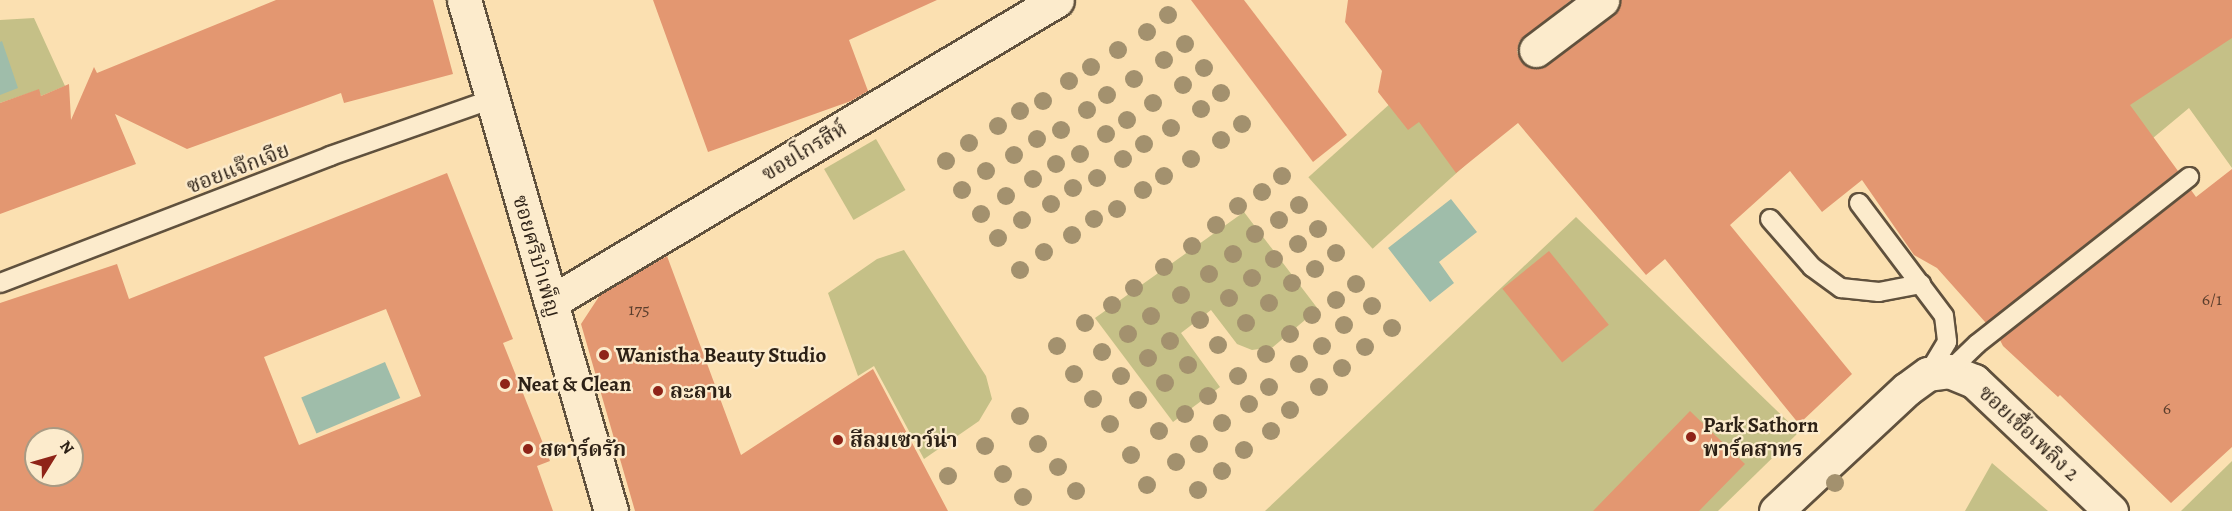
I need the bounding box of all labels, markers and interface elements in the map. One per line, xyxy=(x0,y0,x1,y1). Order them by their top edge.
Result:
street label: ฃอยโกรสีห์ xyxy=(757,116,851,186)
street label: ซอยแจ๊กเจีย xyxy=(183,137,293,199)
street label: ซอยศรีบำเพ็ญ xyxy=(508,192,566,320)
house number: 6/1 xyxy=(2202,288,2222,310)
house number: 175 xyxy=(628,298,650,320)
place label: Wanistha Beauty Studio xyxy=(616,342,826,368)
marker: Wanistha Beauty Studio xyxy=(597,348,611,362)
place label: Neat & Clean xyxy=(517,371,631,397)
marker: Neat & Clean xyxy=(498,377,512,391)
place label: ละลาน xyxy=(670,378,732,404)
street label: ซอยเชื้อเพลิง 2 xyxy=(1973,380,2085,486)
marker: ละลาน xyxy=(651,384,665,398)
house number: 6 xyxy=(2163,397,2171,419)
place label: Park Sathorn พาร์คสาทร xyxy=(1703,412,1819,462)
north arrow xyxy=(24,427,84,487)
place label: สีลมเซาว์น่า xyxy=(850,427,958,453)
marker: Park Sathorn พาร์คสาทร xyxy=(1684,430,1698,444)
marker: สีลมเซาว์น่า xyxy=(831,433,845,447)
text: N xyxy=(54,436,79,459)
place label: สตาร์ดรัก xyxy=(540,436,626,462)
marker: สตาร์ดรัก xyxy=(521,442,535,456)

